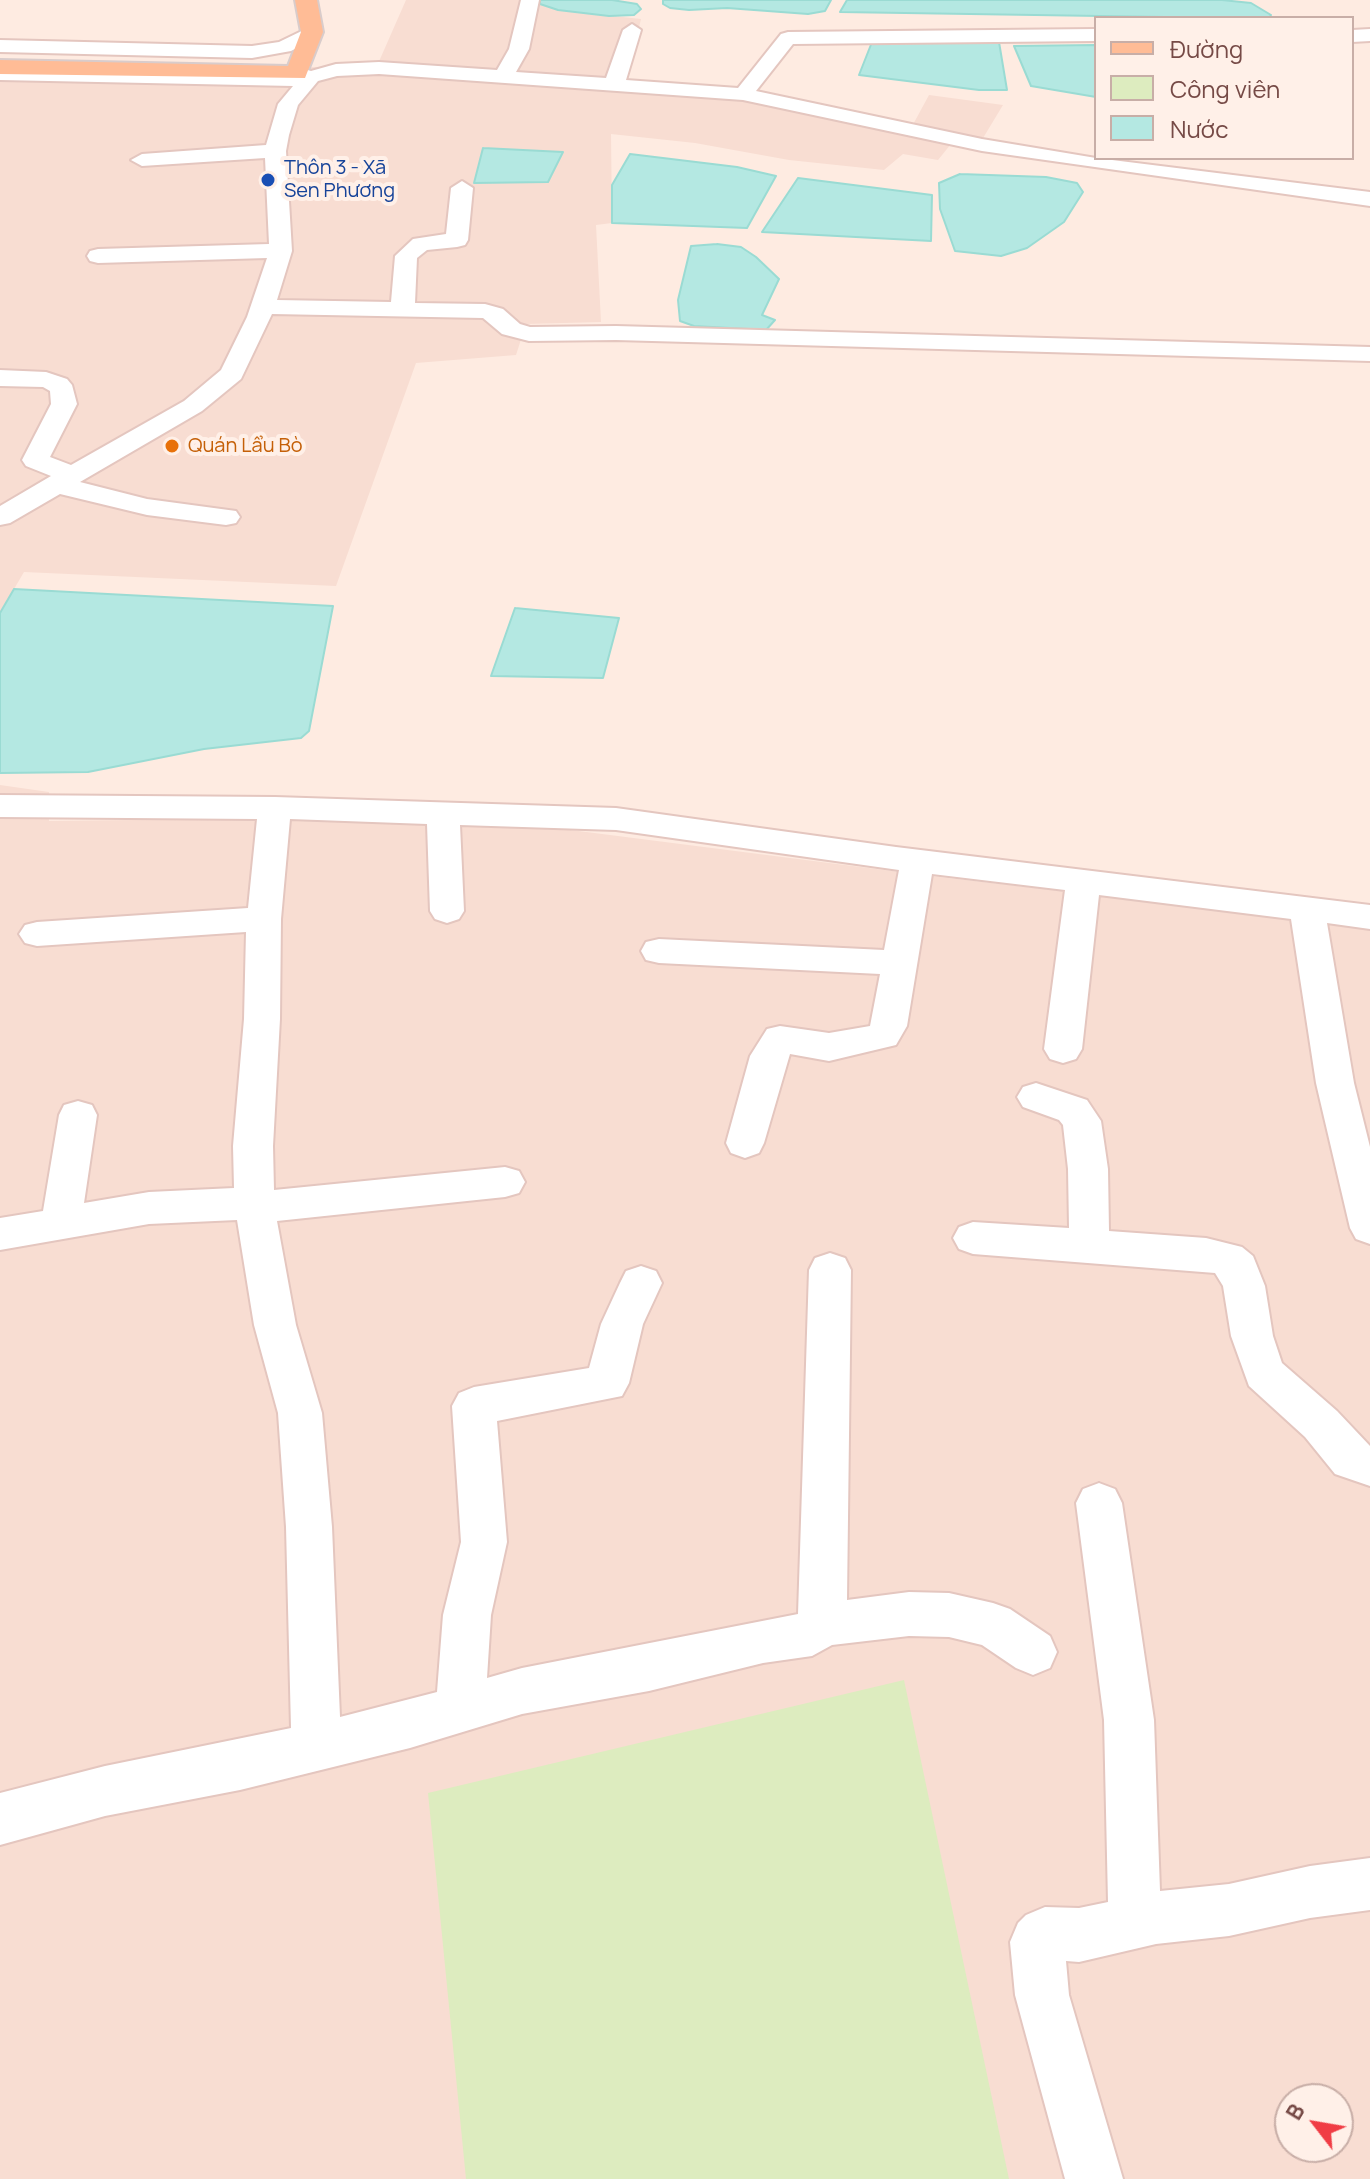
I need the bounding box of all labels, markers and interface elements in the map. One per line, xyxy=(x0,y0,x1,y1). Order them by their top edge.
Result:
legend xyxy=(1094,16,1354,160)
text: Đường xyxy=(1170,32,1243,65)
text: Công viên xyxy=(1170,72,1280,105)
text: Nước xyxy=(1170,112,1229,145)
place label: Thôn 3 - Xã Sen Phương xyxy=(284,156,395,203)
marker: Thôn 3 - Xã Sen Phương xyxy=(259,171,277,189)
place label: Quán Lẩu Bò xyxy=(188,434,303,458)
marker: Quán Lẩu Bò xyxy=(163,437,181,455)
north arrow xyxy=(1274,2083,1354,2163)
text: B xyxy=(1279,2098,1312,2125)

